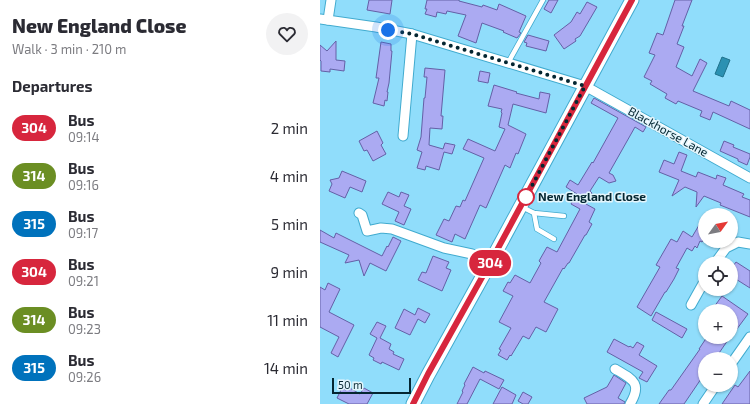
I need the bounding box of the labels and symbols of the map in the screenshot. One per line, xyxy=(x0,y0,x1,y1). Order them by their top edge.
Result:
your location xyxy=(378,20,398,40)
street label: Blackhorse Lane xyxy=(626,103,711,159)
marker: New England Close xyxy=(517,188,535,206)
place label: New England Close xyxy=(538,189,646,203)
north arrow xyxy=(698,208,738,248)
line badge: 304 xyxy=(467,250,513,276)
scale bar xyxy=(332,376,411,395)

